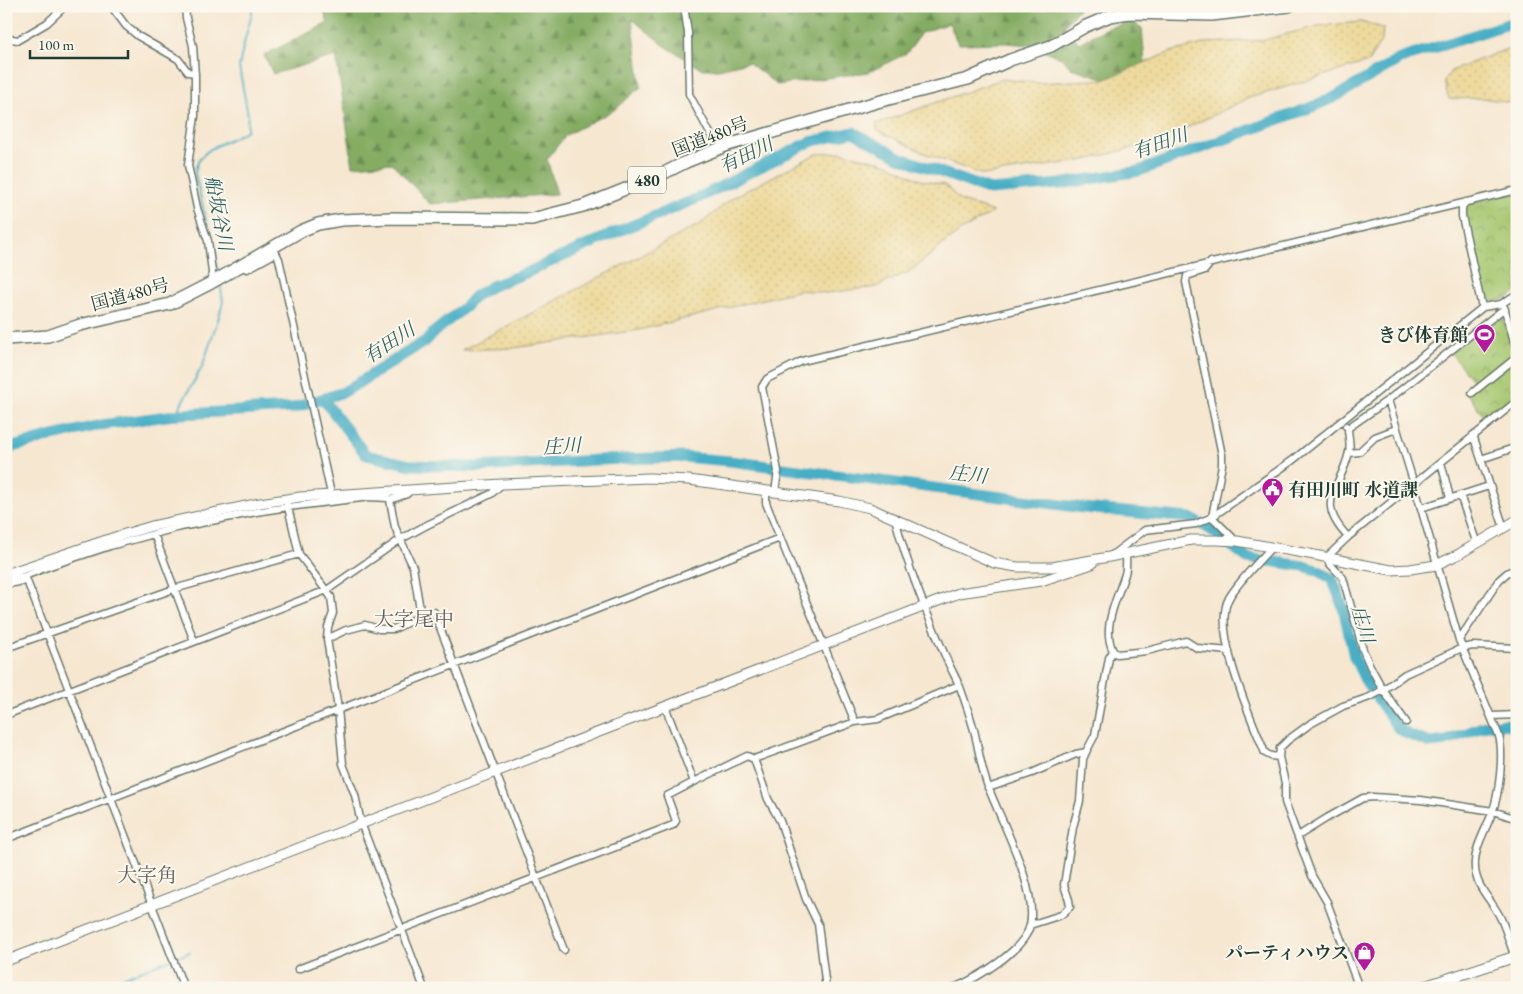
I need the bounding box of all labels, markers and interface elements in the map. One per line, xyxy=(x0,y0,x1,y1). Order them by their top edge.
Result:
scale bar xyxy=(30,28,128,60)
text: 100 m xyxy=(38,35,75,54)
street label: 国道480号 xyxy=(669,111,751,161)
water label: 有田川 xyxy=(1129,121,1193,164)
water label: 有田川 xyxy=(715,130,779,179)
road number: 480 xyxy=(628,166,666,194)
water label: 船坂谷川 xyxy=(199,173,239,255)
street label: 国道480号 xyxy=(88,273,172,315)
water label: 有田川 xyxy=(358,316,421,369)
sports icon: きび体育館 xyxy=(1472,322,1496,353)
place label: きび体育館 xyxy=(1378,323,1468,346)
water label: 庄川 xyxy=(542,432,584,459)
water label: 庄川 xyxy=(948,459,990,489)
public building icon: 有田川町 水道課 xyxy=(1260,477,1284,508)
place label: 有田川町 水道課 xyxy=(1288,478,1418,501)
water label: 庄川 xyxy=(1346,602,1381,648)
district label: 大字尾中 xyxy=(374,606,454,632)
district label: 大字角 xyxy=(117,862,177,888)
shop icon: パーティハウス xyxy=(1353,940,1377,971)
place label: パーティハウス xyxy=(1225,941,1349,964)

